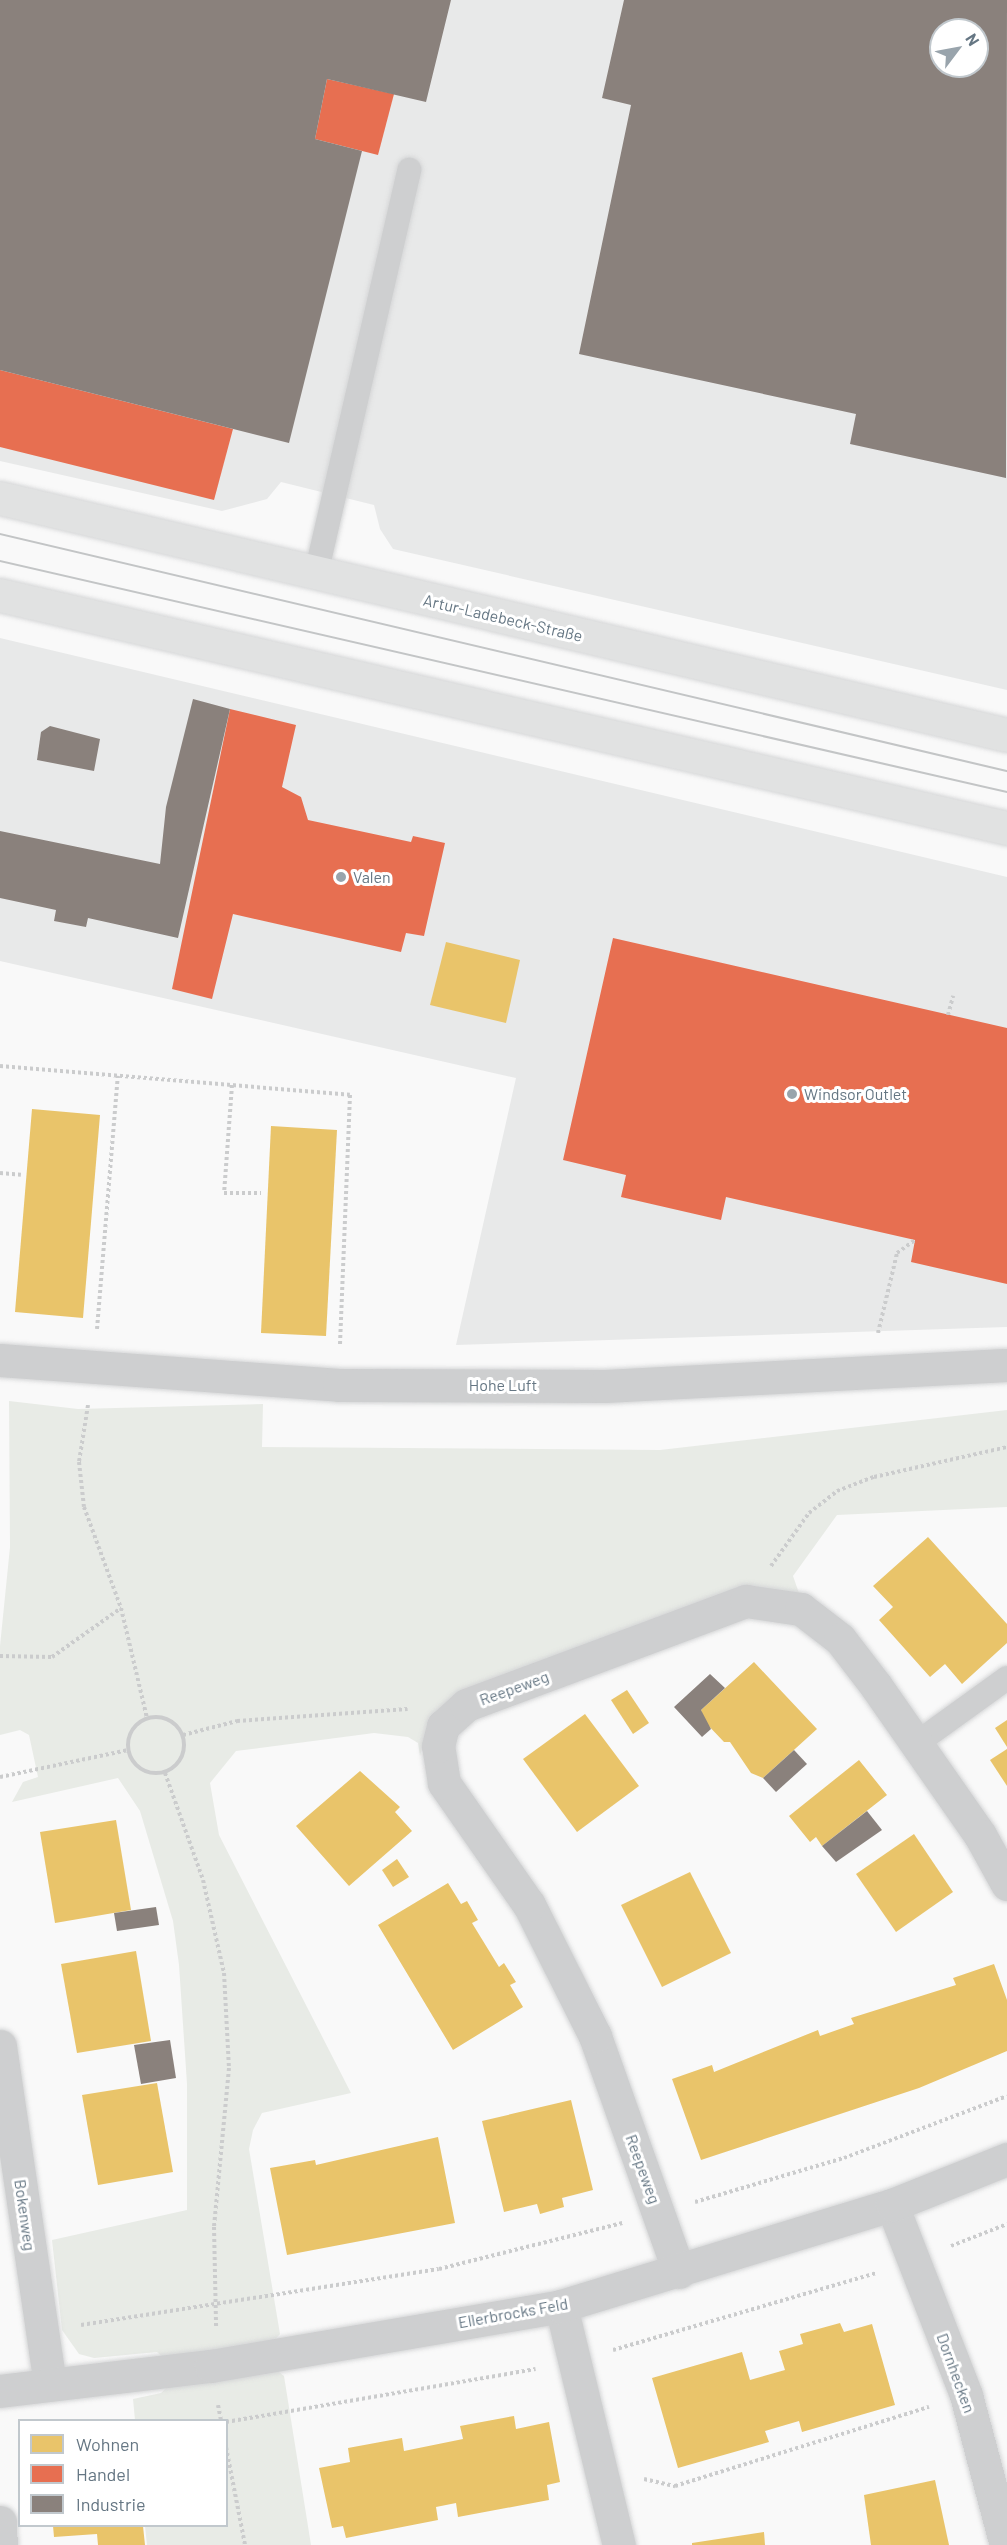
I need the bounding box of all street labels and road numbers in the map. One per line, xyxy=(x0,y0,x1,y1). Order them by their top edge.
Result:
street label: Artur-Ladebeck-Straße xyxy=(422,590,584,646)
street label: Hohe Luft xyxy=(469,1375,537,1395)
street label: Reepeweg xyxy=(477,1667,551,1709)
street label: Reepeweg xyxy=(622,2132,664,2206)
street label: Bokenweg xyxy=(10,2178,40,2252)
street label: Ellerbrocks Feld xyxy=(457,2294,569,2332)
street label: Dornhecken xyxy=(933,2331,979,2415)

